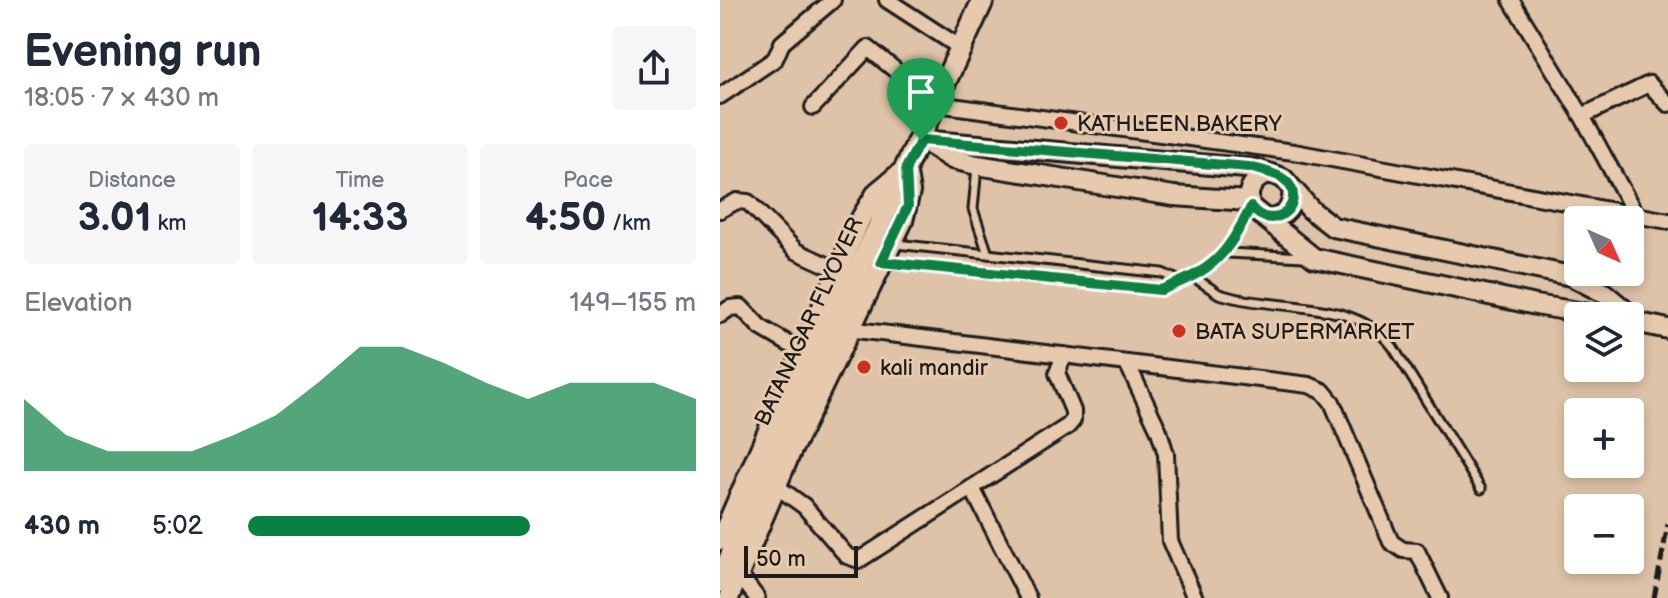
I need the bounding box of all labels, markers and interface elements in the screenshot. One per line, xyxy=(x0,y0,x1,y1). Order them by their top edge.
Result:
text: Evening run xyxy=(24,26,261,79)
button: share xyxy=(612,26,696,110)
pin xyxy=(887,58,955,140)
icon: arrive xyxy=(899,70,943,114)
text: 18:05 · 7 × 430 m xyxy=(24,83,219,114)
place label: KATHLEEN BAKERY xyxy=(1077,111,1282,138)
marker: KATHLEEN BAKERY xyxy=(1052,114,1070,132)
text: Distance xyxy=(88,167,176,194)
text: Time xyxy=(336,167,384,194)
text: Pace xyxy=(563,167,613,194)
text: 3.01 xyxy=(78,194,152,242)
text: 14:33 xyxy=(312,194,408,242)
text: 4:50 xyxy=(525,194,606,242)
north arrow xyxy=(1564,206,1644,286)
map controls xyxy=(1564,206,1644,574)
text: km xyxy=(152,210,186,237)
text: /km xyxy=(606,210,651,237)
street label: BATANAGAR FLYOVER xyxy=(749,213,870,430)
text: Elevation xyxy=(24,288,132,319)
text: 149–155 m xyxy=(570,288,696,319)
button: layers xyxy=(1564,302,1644,382)
place label: BATA SUPERMARKET xyxy=(1195,319,1415,346)
marker: BATA SUPERMARKET xyxy=(1170,322,1188,340)
place label: kali mandir xyxy=(880,355,989,382)
marker: kali mandir xyxy=(855,358,873,376)
button: + xyxy=(1564,398,1644,478)
button: − xyxy=(1564,494,1644,574)
text: 430 m xyxy=(24,511,100,542)
text: 5:02 xyxy=(152,511,203,542)
scale bar xyxy=(744,542,858,578)
text: 50 m xyxy=(756,546,806,573)

